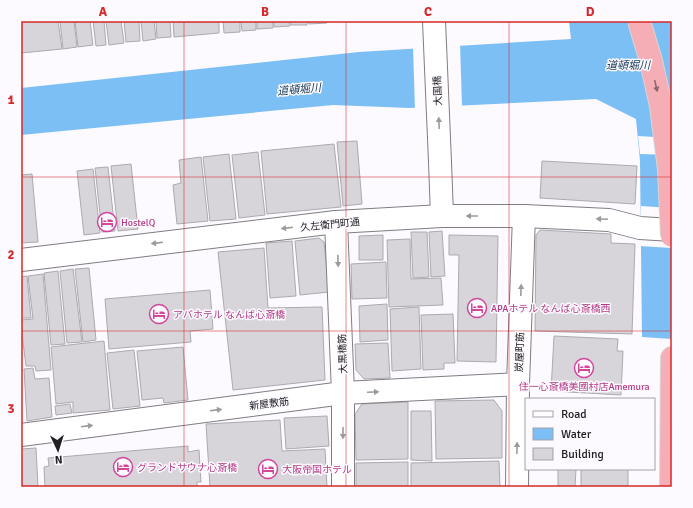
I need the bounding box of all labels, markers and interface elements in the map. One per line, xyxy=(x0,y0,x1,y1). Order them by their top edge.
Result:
text: A xyxy=(99,4,108,20)
text: B xyxy=(261,4,269,20)
text: C xyxy=(424,4,432,20)
text: D xyxy=(586,4,595,20)
water label: 道頓堀川 xyxy=(606,59,651,72)
street label: 大国橋 xyxy=(431,76,445,106)
one-way arrow xyxy=(654,79,660,92)
water label: 道頓堀川 xyxy=(277,81,323,98)
text: 1 xyxy=(7,92,15,108)
one-way arrow xyxy=(435,117,442,129)
hotel icon: HostelQ xyxy=(96,211,118,233)
one-way arrow xyxy=(465,213,478,219)
street label: 久左衛門町通 xyxy=(300,216,361,234)
one-way arrow xyxy=(596,216,608,223)
place label: HostelQ xyxy=(121,217,156,229)
one-way arrow xyxy=(280,225,293,231)
one-way arrow xyxy=(151,240,163,247)
text: 2 xyxy=(7,247,15,263)
one-way arrow xyxy=(335,255,341,268)
one-way arrow xyxy=(518,284,525,296)
hotel icon: APAホテル なんば心斎橋西 xyxy=(466,297,488,319)
hotel icon: アパホテル なんば心斎橋 xyxy=(148,303,170,325)
place label: APAホテル なんば心斎橋西 xyxy=(491,303,611,315)
place label: アパホテル なんば心斎橋 xyxy=(173,309,285,321)
street label: 炭屋町筋 xyxy=(513,332,527,372)
street label: 大黒橋筋 xyxy=(336,334,350,374)
hotel icon: 住一心斎橋美國村店Amemura xyxy=(573,357,595,379)
place label: 住一心斎橋美國村店Amemura xyxy=(518,381,650,393)
one-way arrow xyxy=(367,388,379,395)
street label: 新屋敷筋 xyxy=(249,396,290,412)
legend xyxy=(525,398,655,470)
text: 3 xyxy=(7,401,15,417)
one-way arrow xyxy=(210,407,222,413)
text: Road xyxy=(561,407,587,422)
one-way arrow xyxy=(81,423,94,429)
one-way arrow xyxy=(340,427,346,440)
text: Water xyxy=(561,427,592,442)
north arrow xyxy=(38,430,78,470)
one-way arrow xyxy=(514,441,520,454)
text: Building xyxy=(561,447,604,462)
text: N xyxy=(54,453,63,466)
hotel icon: グランドサウナ心斎橋 xyxy=(112,456,134,478)
hotel icon: 大阪帝国ホテル xyxy=(257,458,279,480)
place label: グランドサウナ心斎橋 xyxy=(137,462,237,474)
place label: 大阪帝国ホテル xyxy=(282,464,352,476)

